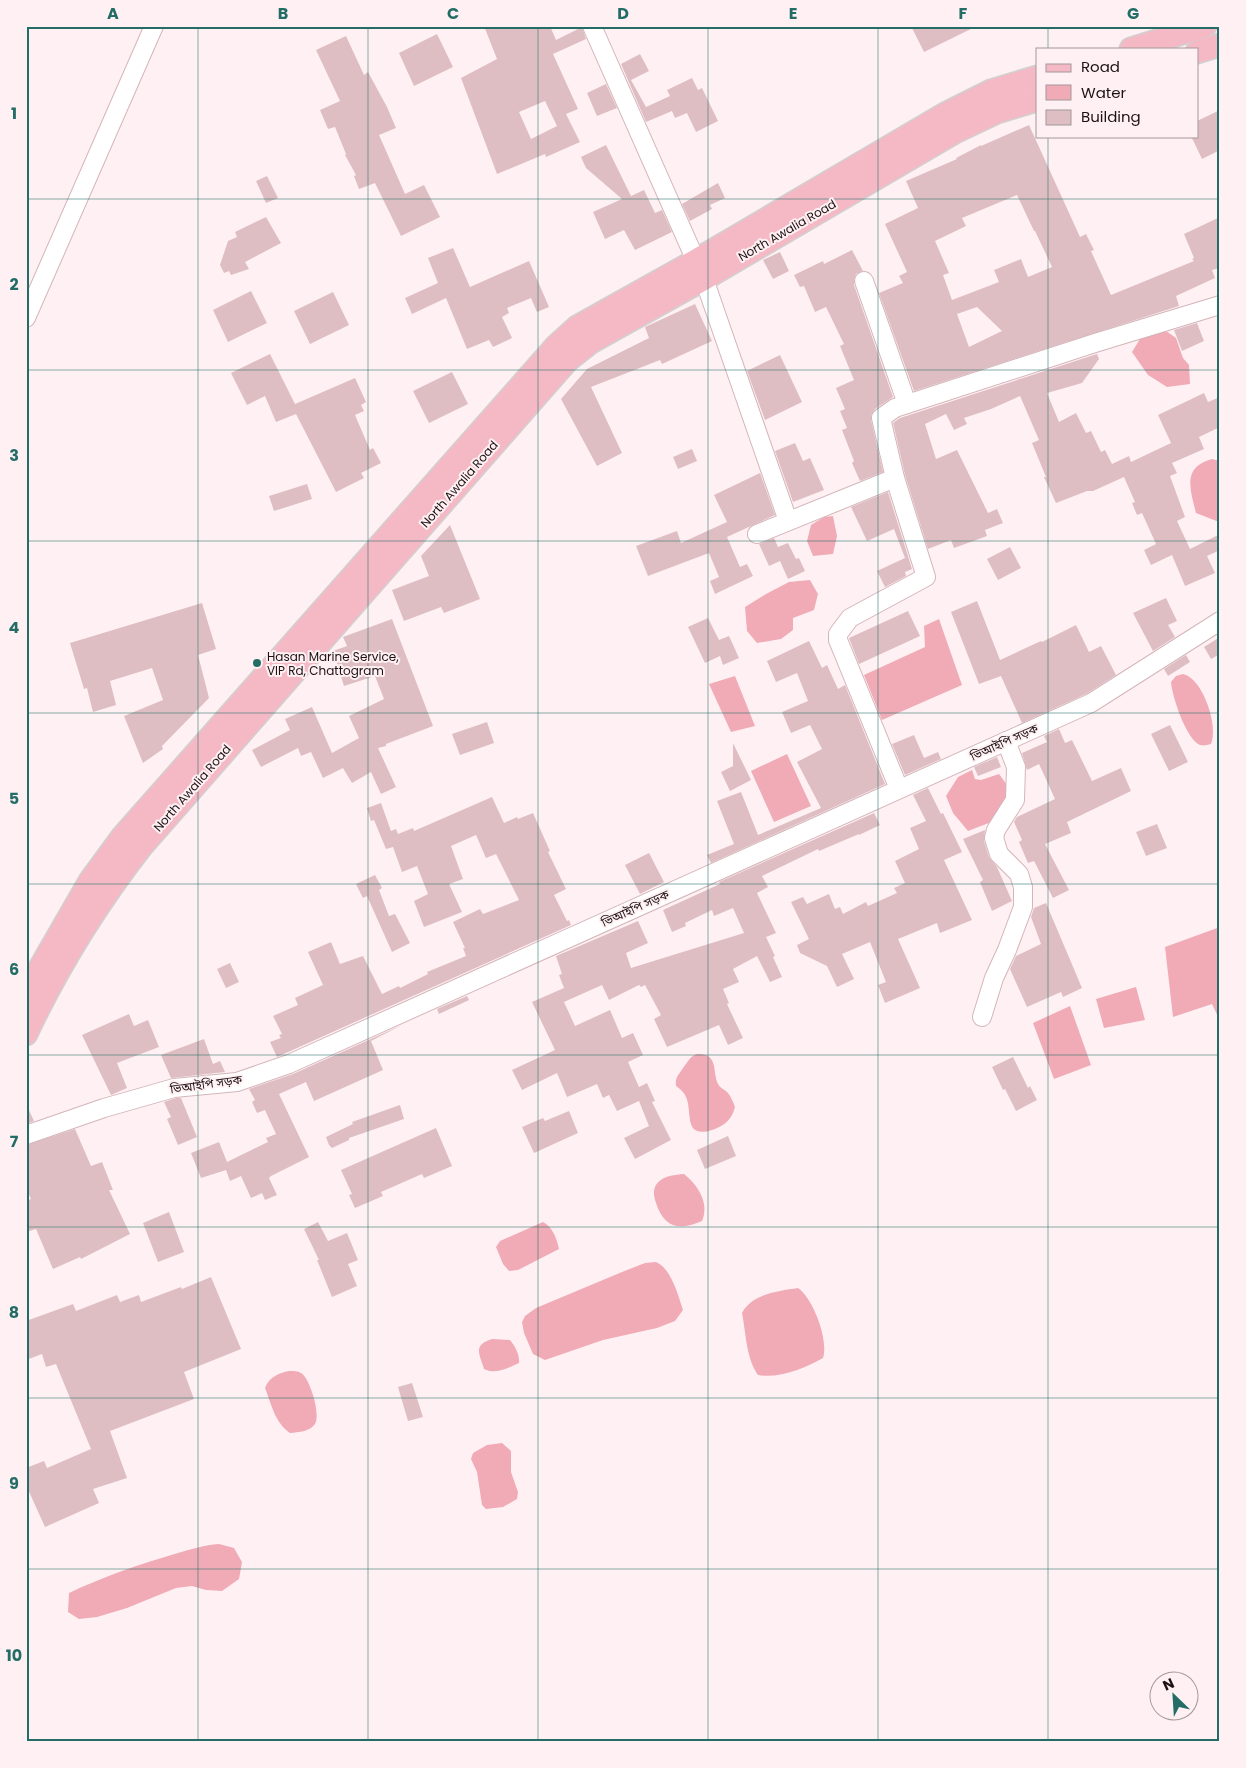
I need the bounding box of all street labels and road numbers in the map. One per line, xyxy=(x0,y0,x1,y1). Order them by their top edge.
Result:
street label: North Awalia Road xyxy=(735,195,839,265)
street label: North Awalia Road xyxy=(416,437,502,531)
street label: ভিআইপি সড়ক xyxy=(966,719,1041,765)
street label: North Awalia Road xyxy=(149,741,235,835)
street label: ভিআইপি সড়ক xyxy=(597,885,672,931)
street label: ভিআইপি সড়ক xyxy=(168,1070,243,1098)

